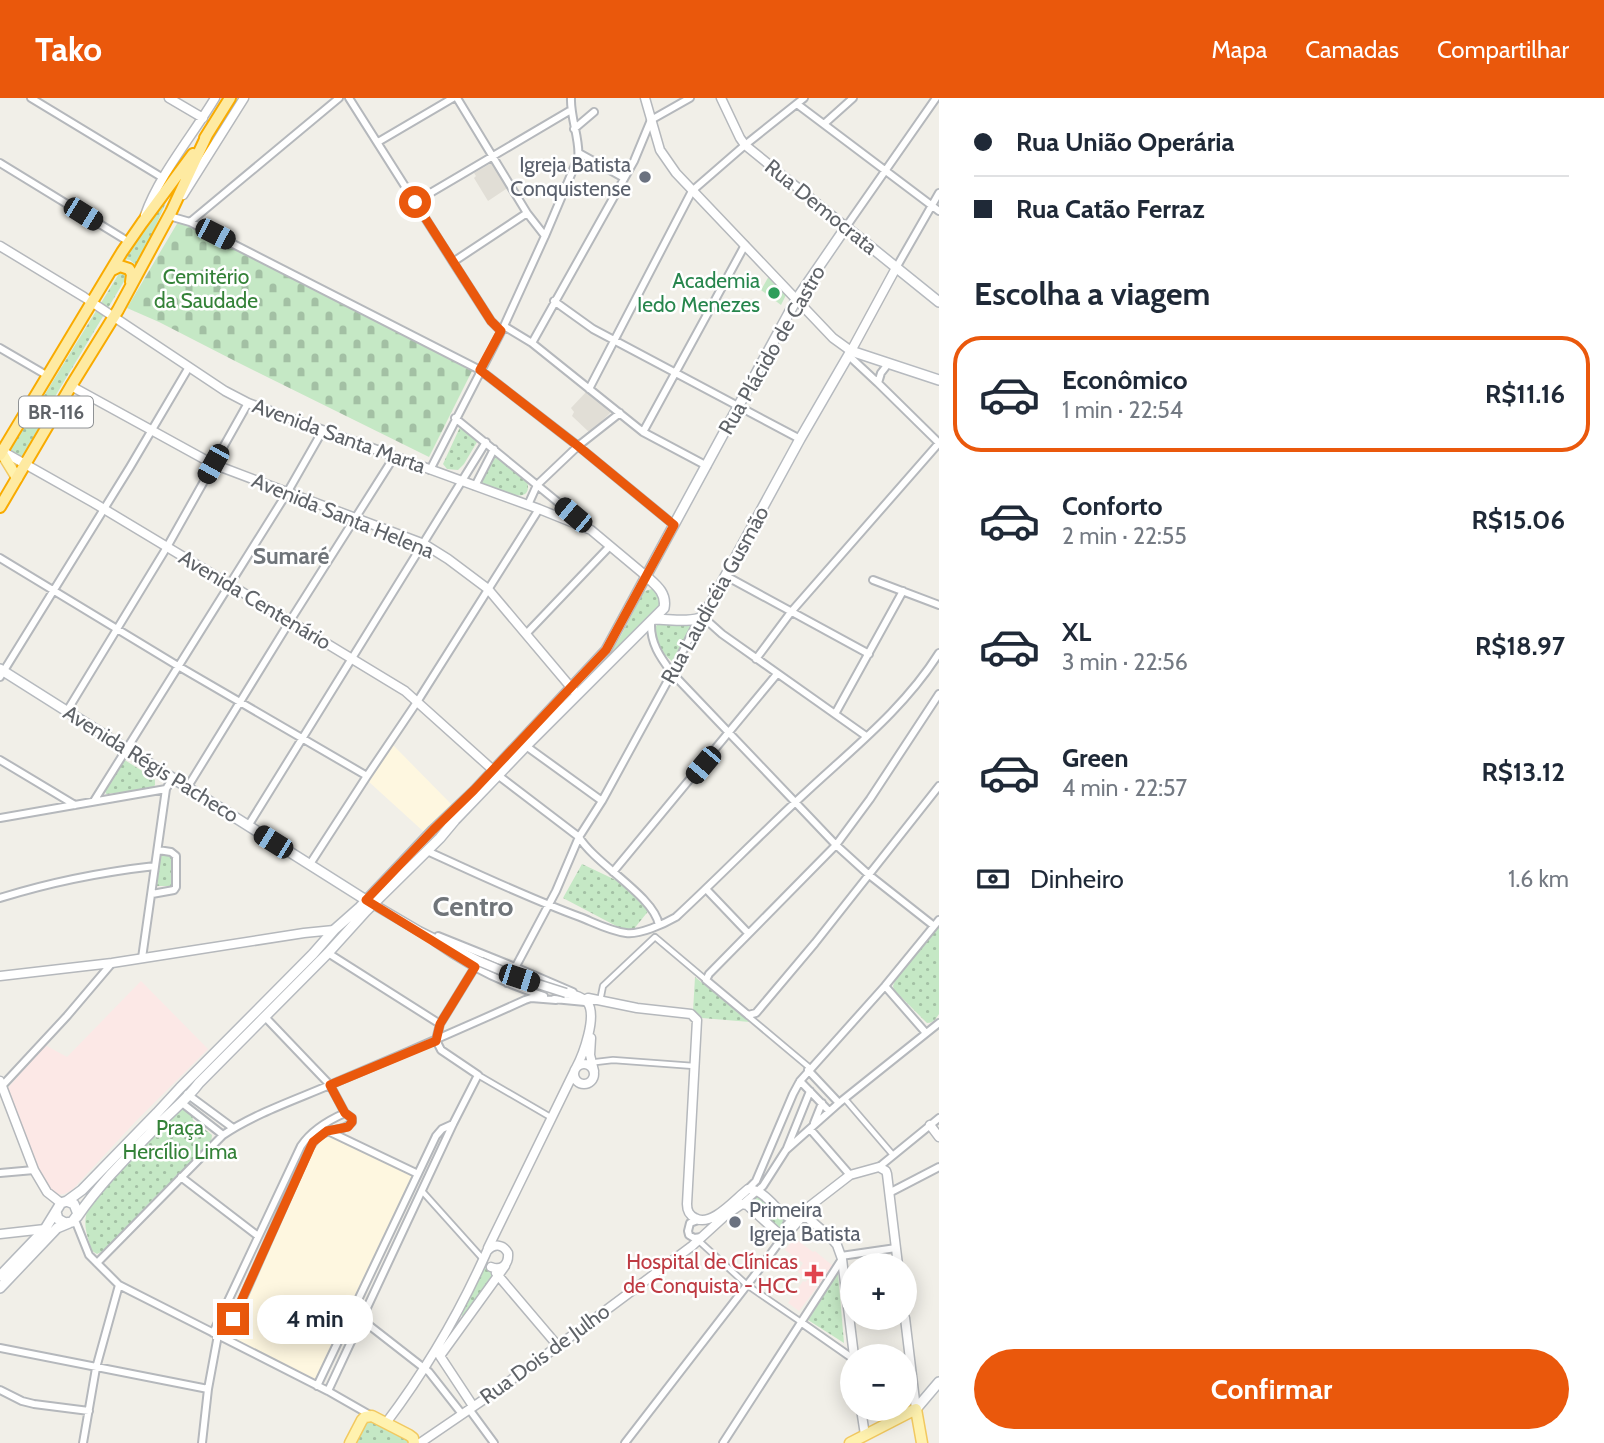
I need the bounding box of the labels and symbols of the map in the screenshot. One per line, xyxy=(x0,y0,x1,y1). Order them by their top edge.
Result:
place label: Igreja Batista Conquistense xyxy=(510,152,631,201)
street label: Rua Democrata xyxy=(760,154,882,259)
marker: Igreja Batista Conquistense xyxy=(637,169,653,185)
route start xyxy=(399,186,431,218)
car xyxy=(60,194,107,234)
car xyxy=(192,215,239,253)
street label: Rua Plácido de Castro xyxy=(713,261,830,439)
park label: Cemitério da Saudade xyxy=(154,264,258,313)
place label: Academia Iedo Menezes xyxy=(637,268,760,317)
marker: Academia Iedo Menezes xyxy=(766,285,782,301)
street label: Avenida Santa Marta xyxy=(249,393,429,478)
road number: BR-116 xyxy=(19,396,93,428)
car xyxy=(194,441,233,487)
street label: Avenida Santa Helena xyxy=(248,468,438,564)
car xyxy=(551,493,596,537)
street label: Rua Laudicéia Gusmão xyxy=(655,502,774,688)
district label: Sumaré xyxy=(253,542,329,570)
street label: Avenida Centenário xyxy=(175,544,336,655)
street label: Avenida Régis Pacheco xyxy=(59,699,244,828)
car xyxy=(682,742,725,788)
car xyxy=(250,822,297,862)
district label: Centro xyxy=(432,889,514,923)
car xyxy=(496,962,543,994)
park label: Praça Hercílio Lima xyxy=(123,1115,237,1164)
place label: Primeira Igreja Batista xyxy=(749,1197,861,1247)
marker: Primeira Igreja Batista xyxy=(727,1214,743,1230)
place label: Hospital de Clínicas de Conquista - HCC xyxy=(623,1249,798,1298)
marker: Hospital de Clínicas de Conquista - HCC xyxy=(804,1264,824,1284)
callout: 4 min xyxy=(258,1294,373,1344)
street label: Rua Dois de Julho xyxy=(475,1298,614,1409)
route end xyxy=(217,1303,249,1335)

